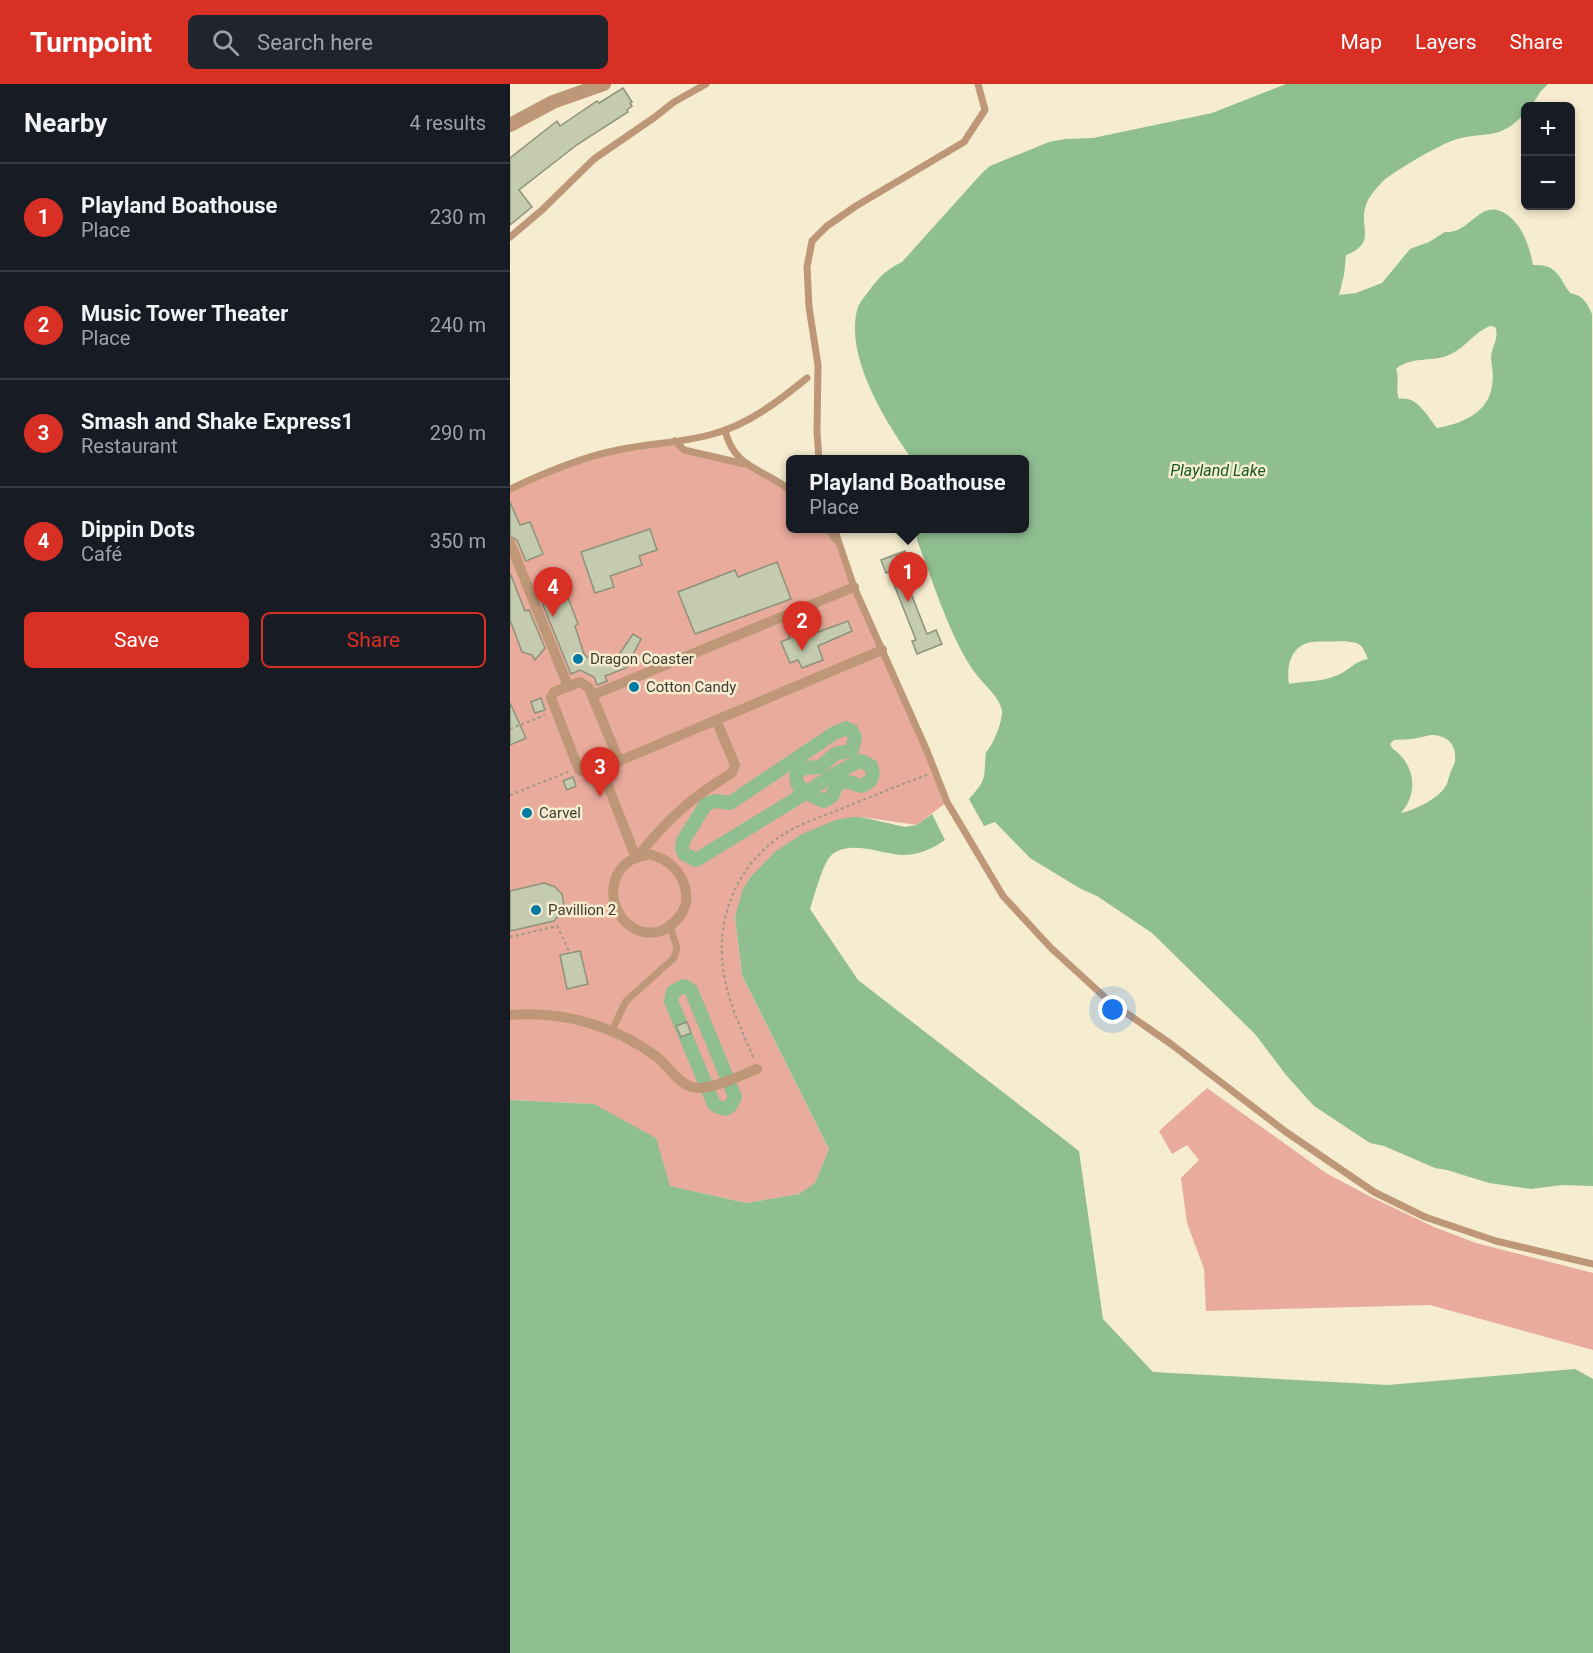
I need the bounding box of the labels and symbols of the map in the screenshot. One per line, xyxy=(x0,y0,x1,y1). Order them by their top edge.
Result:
water label: Playland Lake xyxy=(1170,461,1266,480)
pin: 1 xyxy=(888,552,928,602)
pin: 4 xyxy=(534,568,573,617)
pin: 2 xyxy=(782,602,822,651)
place label: Dragon Coaster xyxy=(590,650,694,668)
marker: Dragon Coaster xyxy=(571,652,585,666)
place label: Cotton Candy xyxy=(646,678,736,696)
marker: Cotton Candy xyxy=(627,680,641,694)
pin: 3 xyxy=(580,748,620,797)
place label: Carvel xyxy=(539,804,581,822)
marker: Carvel xyxy=(520,806,534,820)
place label: Pavillion 2 xyxy=(548,901,616,919)
marker: Pavillion 2 xyxy=(529,903,543,917)
your location xyxy=(1098,995,1127,1024)

